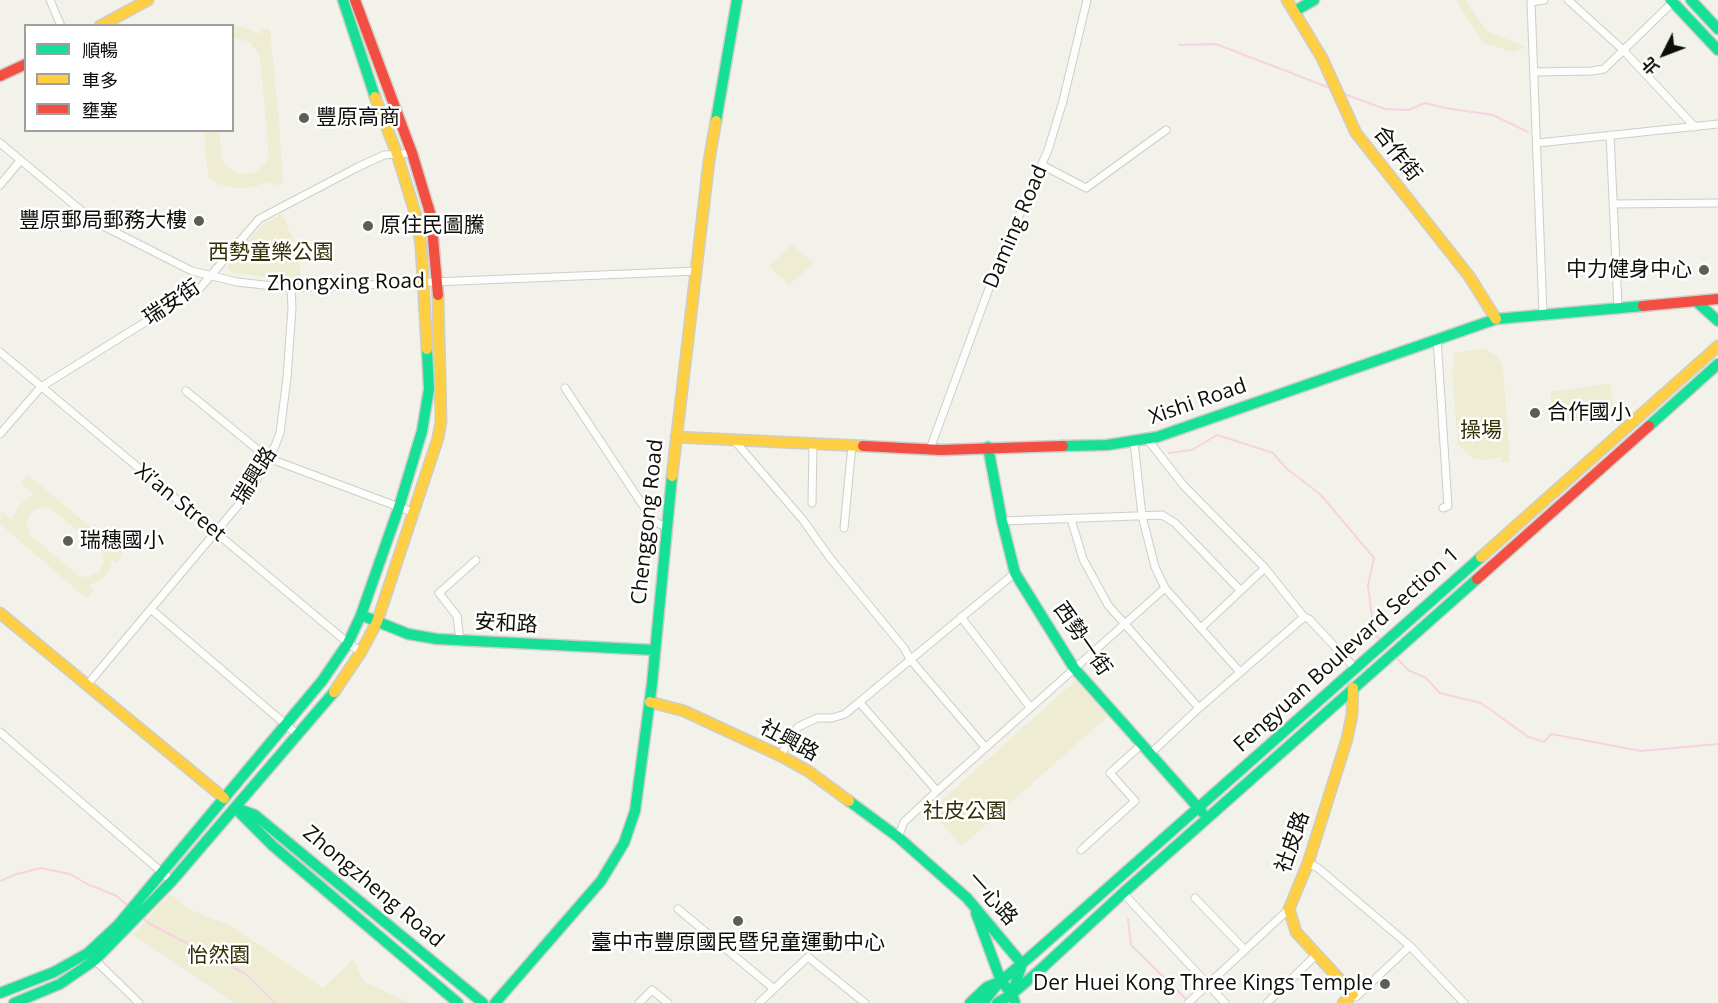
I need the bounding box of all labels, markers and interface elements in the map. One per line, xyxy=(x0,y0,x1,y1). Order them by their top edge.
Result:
legend xyxy=(24,24,234,132)
north arrow xyxy=(1634,24,1694,84)
text: 順暢 xyxy=(82,38,118,62)
text: 北 xyxy=(1637,53,1664,79)
text: 車多 xyxy=(82,68,118,92)
text: 壅塞 xyxy=(82,98,118,122)
place label: 豐原高商 xyxy=(316,105,400,131)
marker: 豐原高商 xyxy=(297,111,311,125)
street label: 合作街 xyxy=(1368,121,1426,187)
street label: Daming Road xyxy=(979,162,1053,292)
place label: 豐原郵局郵務大樓 xyxy=(19,208,187,234)
place label: 原住民圖騰 xyxy=(380,213,485,239)
marker: 豐原郵局郵務大樓 xyxy=(192,214,206,228)
marker: 原住民圖騰 xyxy=(361,219,375,233)
park label: 西勢童樂公園 xyxy=(208,240,334,266)
place label: 中力健身中心 xyxy=(1566,257,1692,283)
marker: 中力健身中心 xyxy=(1697,263,1711,277)
street label: Zhongxing Road xyxy=(267,269,425,297)
street label: 瑞安街 xyxy=(139,275,205,331)
street label: Xishi Road xyxy=(1146,374,1250,430)
place label: 合作國小 xyxy=(1547,400,1631,426)
marker: 合作國小 xyxy=(1528,406,1542,420)
park label: 操場 xyxy=(1460,418,1502,444)
street label: Chenggong Road xyxy=(627,438,669,606)
street label: 瑞興路 xyxy=(228,443,282,509)
street label: Xi’an Street xyxy=(129,459,231,547)
place label: 瑞穗國小 xyxy=(80,528,164,554)
marker: 瑞穗國小 xyxy=(61,534,75,548)
street label: Fengyuan Boulevard Section 1 xyxy=(1229,542,1465,758)
street label: 西勢一街 xyxy=(1048,597,1116,681)
street label: 安和路 xyxy=(474,610,538,638)
street label: 社興路 xyxy=(755,715,823,767)
park label: 社皮公園 xyxy=(923,799,1007,825)
street label: 社皮路 xyxy=(1271,808,1315,876)
street label: Zhongzheng Road xyxy=(297,821,449,953)
street label: 一心路 xyxy=(962,867,1022,931)
marker: 臺中市豐原國民暨兒童運動中心 xyxy=(731,914,745,928)
place label: 臺中市豐原國民暨兒童運動中心 xyxy=(591,930,885,956)
park label: 怡然園 xyxy=(188,943,250,969)
place label: Der Huei Kong Three Kings Temple xyxy=(1033,971,1373,997)
marker: Der Huei Kong Three Kings Temple xyxy=(1378,977,1392,991)

